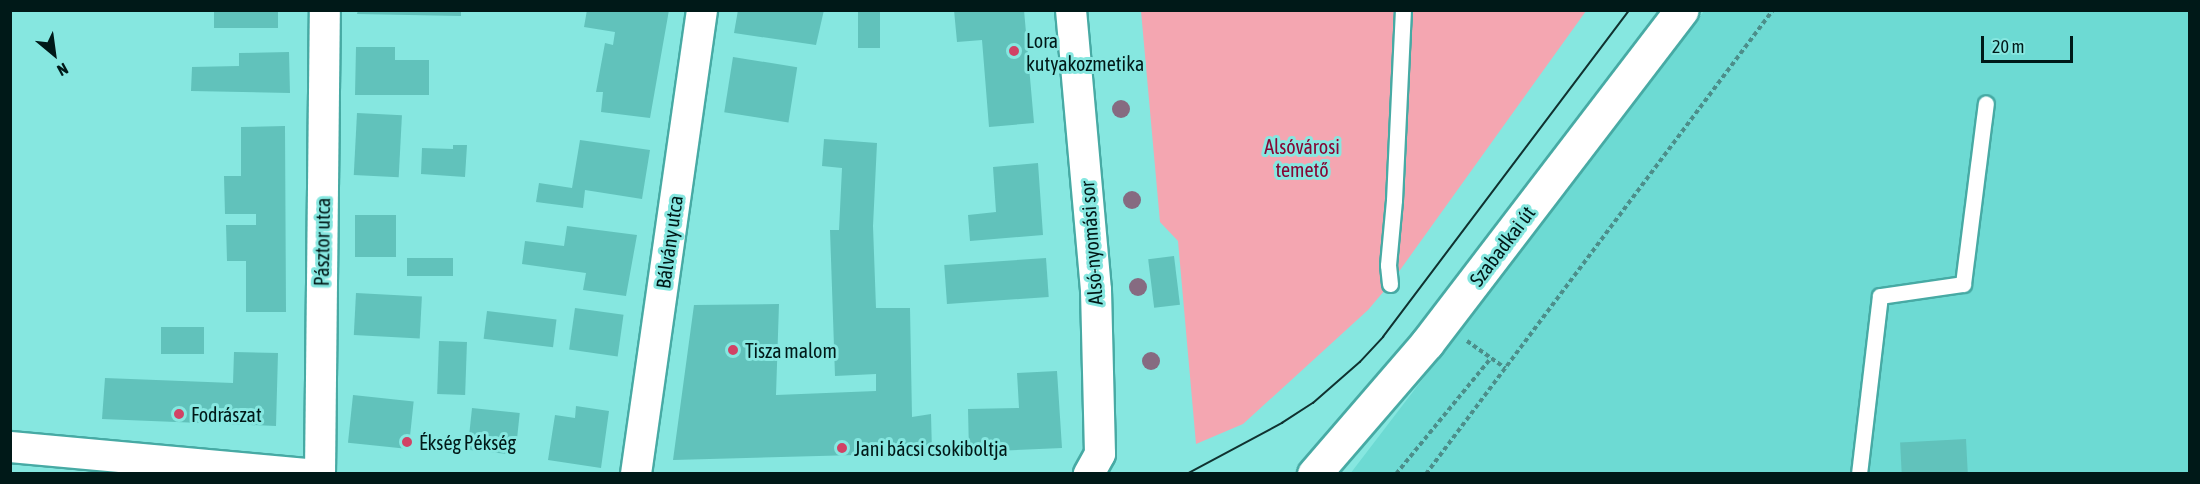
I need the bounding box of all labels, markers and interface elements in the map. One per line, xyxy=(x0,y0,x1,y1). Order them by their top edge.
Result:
north arrow xyxy=(24,24,84,84)
scale bar xyxy=(1984,24,2076,62)
place label: Lora kutyakozmetika xyxy=(1026,28,1144,75)
text: 20 m xyxy=(1992,36,2024,57)
marker: Lora kutyakozmetika xyxy=(1007,44,1021,58)
text: N xyxy=(54,60,71,80)
park label: Alsóvárosi temető xyxy=(1264,134,1340,181)
street label: Alsó-nyomási sor xyxy=(1075,180,1107,306)
street label: Bálvány utca xyxy=(651,194,687,290)
street label: Pásztor utca xyxy=(309,198,335,286)
street label: Szabadkai út xyxy=(1464,201,1540,291)
place label: Tisza malom xyxy=(745,338,837,362)
marker: Tisza malom xyxy=(726,343,740,357)
place label: Fodrászat xyxy=(191,402,262,426)
marker: Fodrászat xyxy=(172,407,186,421)
place label: Ékség Pékség xyxy=(419,430,516,454)
marker: Ékség Pékség xyxy=(400,435,414,449)
place label: Jani bácsi csokiboltja xyxy=(854,436,1008,460)
marker: Jani bácsi csokiboltja xyxy=(835,441,849,455)

